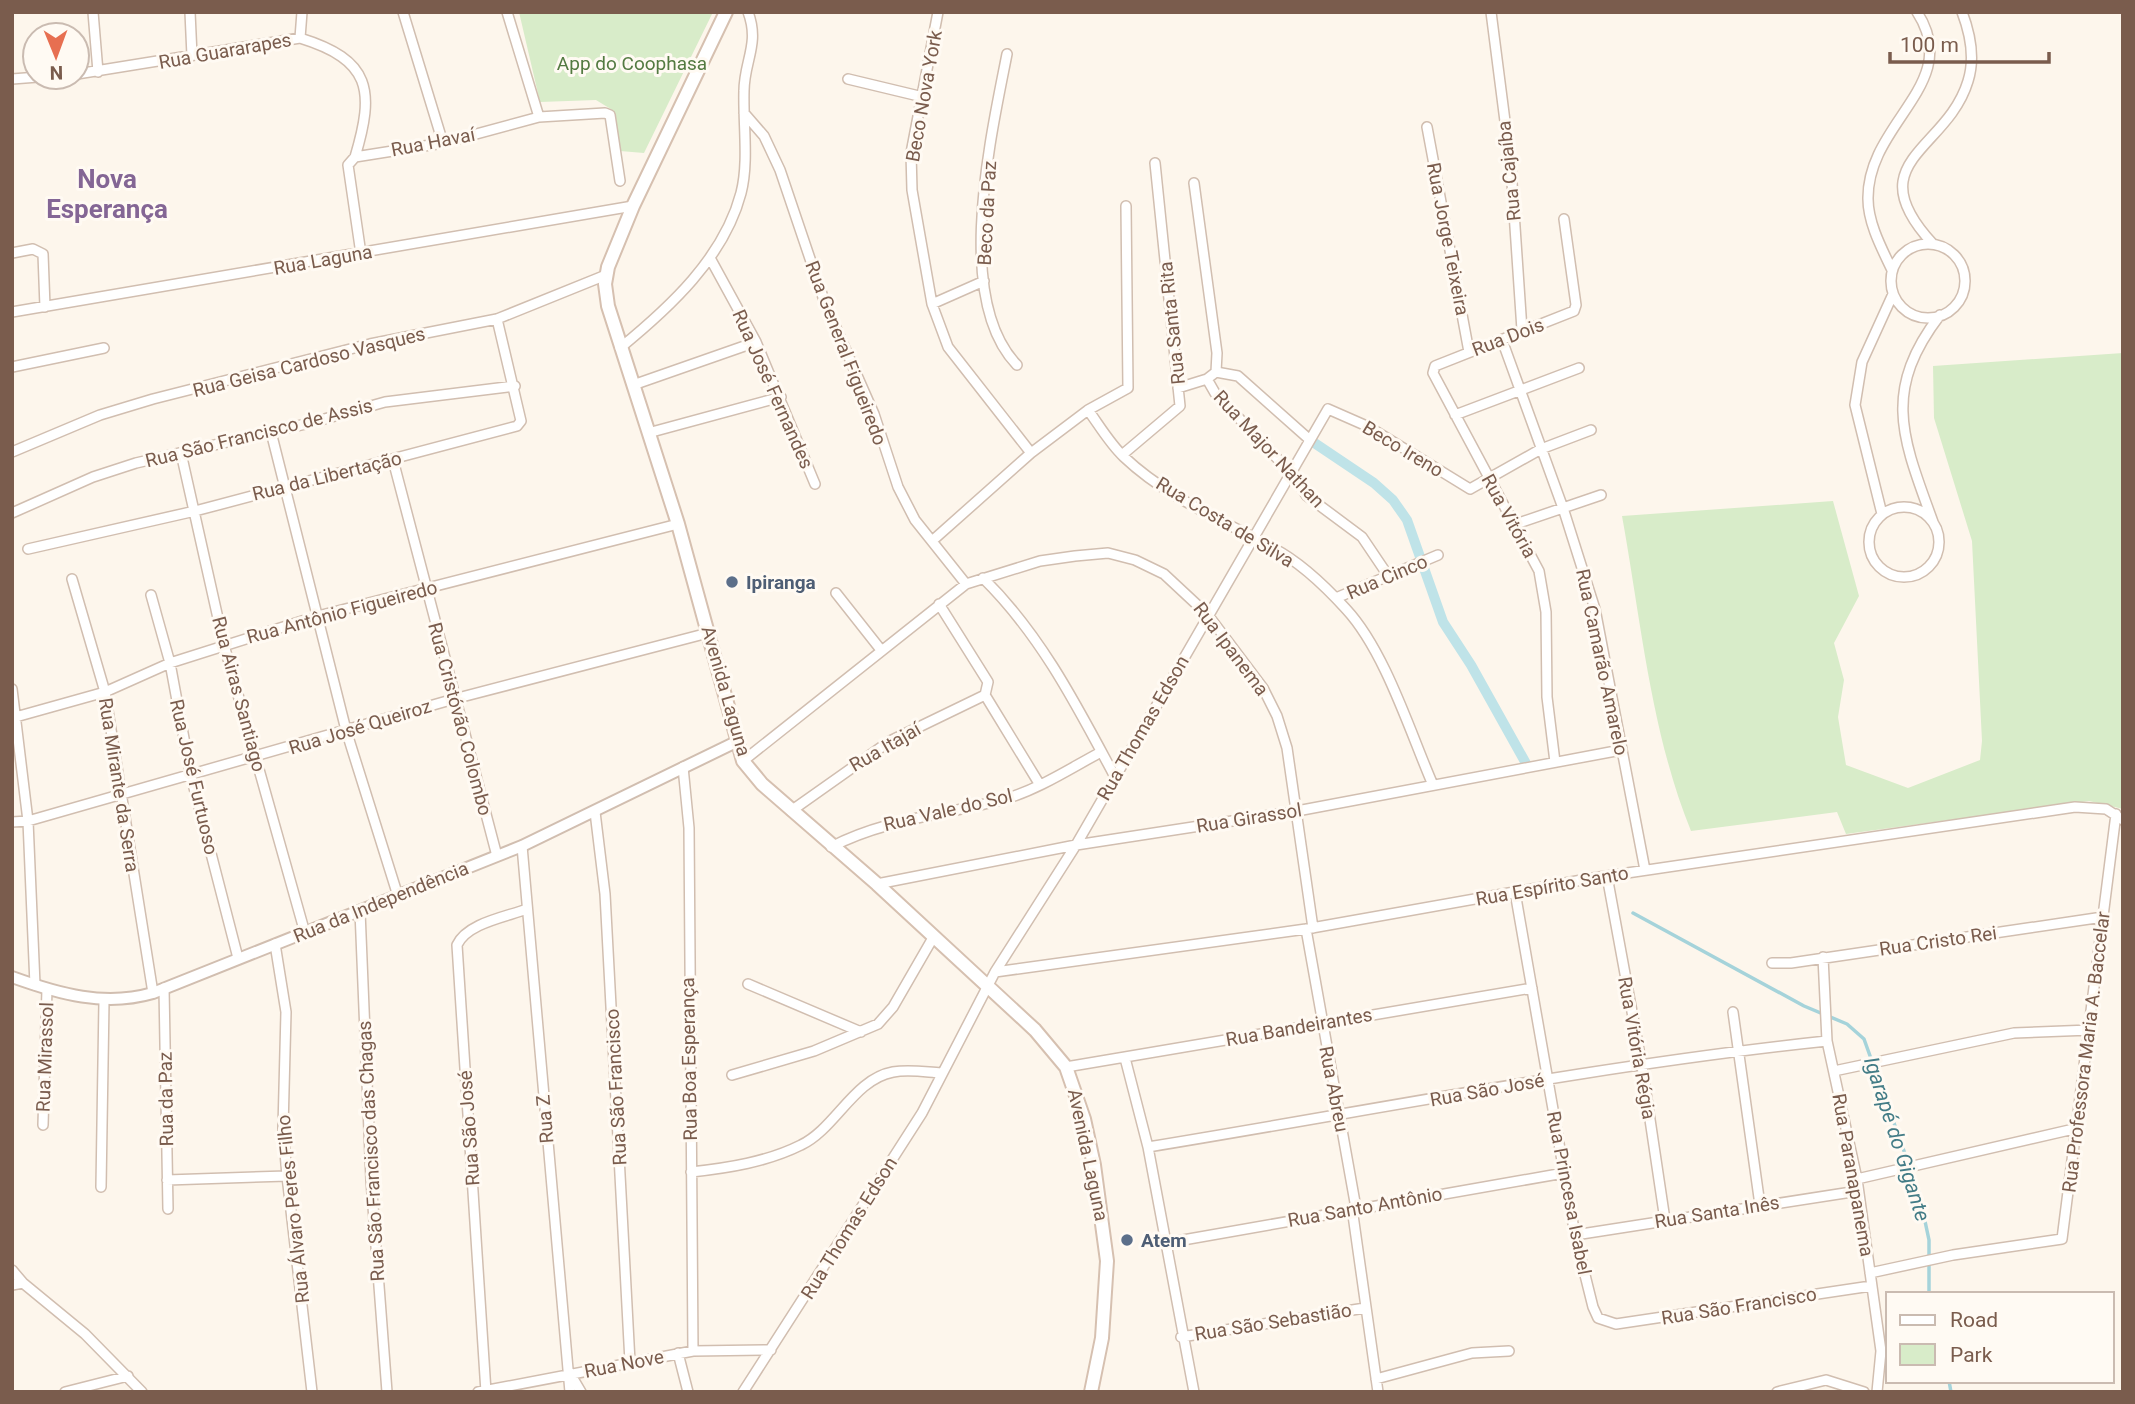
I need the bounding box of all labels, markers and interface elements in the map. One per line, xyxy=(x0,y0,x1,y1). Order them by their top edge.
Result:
north arrow xyxy=(21,21,91,91)
scale bar xyxy=(1890,21,2049,65)
street label: Rua Guararapes xyxy=(157,28,293,74)
street label: Beco Nova York xyxy=(901,28,947,164)
text: 100 m xyxy=(1900,33,1959,57)
park label: App do Coophasa xyxy=(557,52,707,75)
text: N xyxy=(49,61,63,84)
street label: Rua Cajaíba xyxy=(1492,120,1526,222)
street label: Rua Havaí xyxy=(389,122,478,161)
street label: Beco da Paz xyxy=(973,160,1001,266)
street label: Rua Jorge Teixeira xyxy=(1422,161,1474,317)
district label: Nova Esperança xyxy=(46,164,168,224)
street label: Rua Laguna xyxy=(272,240,374,280)
street label: Rua General Figueiredo xyxy=(800,258,892,448)
street label: Rua Santa Rita xyxy=(1154,260,1190,386)
street label: Rua José Fernandes xyxy=(728,306,818,472)
street label: Rua Dois xyxy=(1469,313,1547,361)
street label: Rua Geisa Cardoso Vasques xyxy=(190,322,428,402)
street label: Rua Major Nathan xyxy=(1209,386,1329,512)
street label: Rua São Francisco de Assis xyxy=(143,394,375,472)
street label: Beco Ireno xyxy=(1358,416,1448,482)
street label: Rua da Libertação xyxy=(250,446,404,506)
street label: Rua Vitória xyxy=(1477,470,1541,562)
street label: Rua Costa de Silva xyxy=(1152,472,1298,572)
street label: Rua Cinco xyxy=(1343,550,1431,604)
street label: Rua Camarão Amarelo xyxy=(1571,567,1633,757)
place label: Ipiranga xyxy=(746,571,816,594)
marker: Ipiranga xyxy=(724,574,740,590)
street label: Rua Antônio Figueiredo xyxy=(244,575,440,649)
street label: Rua Ipanema xyxy=(1188,598,1274,700)
street label: Rua Airas Santiago xyxy=(207,614,271,774)
street label: Rua Cristóvão Colombo xyxy=(423,620,497,818)
street label: Avenida Laguna xyxy=(696,623,756,759)
street label: Rua Thomas Edson xyxy=(1092,651,1194,805)
street label: Rua José Queiroz xyxy=(286,694,434,760)
street label: Rua Mirante da Serra xyxy=(94,696,144,874)
street label: Rua José Furtuoso xyxy=(165,697,223,857)
street label: Rua Itajaí xyxy=(845,717,926,777)
street label: Rua Vale do Sol xyxy=(881,784,1015,836)
street label: Rua Girassol xyxy=(1195,798,1303,838)
street label: Rua da Independência xyxy=(290,856,472,948)
street label: Rua Espírito Santo xyxy=(1474,861,1630,911)
street label: Rua Professora Maria A. Baccelar xyxy=(2057,910,2115,1194)
street label: Rua Cristo Rei xyxy=(1878,921,1998,961)
street label: Rua Vitória Régia xyxy=(1613,975,1661,1121)
street label: Rua Boa Esperança xyxy=(676,977,702,1141)
street label: Rua Mirassol xyxy=(32,1002,58,1112)
street label: Rua Bandeirantes xyxy=(1224,1003,1374,1051)
street label: Rua São Francisco xyxy=(600,1008,632,1166)
street label: Rua São Francisco das Chagas xyxy=(353,1020,389,1282)
street label: Rua Abreu xyxy=(1314,1044,1354,1134)
street label: Rua da Paz xyxy=(154,1051,178,1147)
water label: Igarapé do Gigante xyxy=(1859,1054,1935,1224)
street label: Rua São José xyxy=(1428,1069,1546,1111)
street label: Rua São José xyxy=(453,1070,485,1186)
street label: Avenida Laguna xyxy=(1063,1087,1113,1223)
street label: Rua Paranapanema xyxy=(1827,1092,1879,1258)
street label: Rua Z xyxy=(531,1094,559,1144)
street label: Rua Princesa Isabel xyxy=(1542,1109,1596,1277)
street label: Rua Álvaro Peres Filho xyxy=(272,1114,314,1304)
street label: Rua Thomas Edson xyxy=(796,1153,902,1303)
street label: Rua Santo Antônio xyxy=(1286,1182,1444,1232)
street label: Rua Santa Inês xyxy=(1653,1191,1781,1233)
place label: Atem xyxy=(1141,1229,1187,1252)
marker: Atem xyxy=(1119,1232,1135,1248)
street label: Rua São Francisco xyxy=(1660,1282,1818,1330)
legend xyxy=(1886,1292,2114,1383)
street label: Rua São Sebastião xyxy=(1193,1298,1353,1346)
text: Road xyxy=(1950,1308,1998,1332)
text: Park xyxy=(1950,1343,1993,1367)
street label: Rua Nove xyxy=(582,1345,666,1383)

